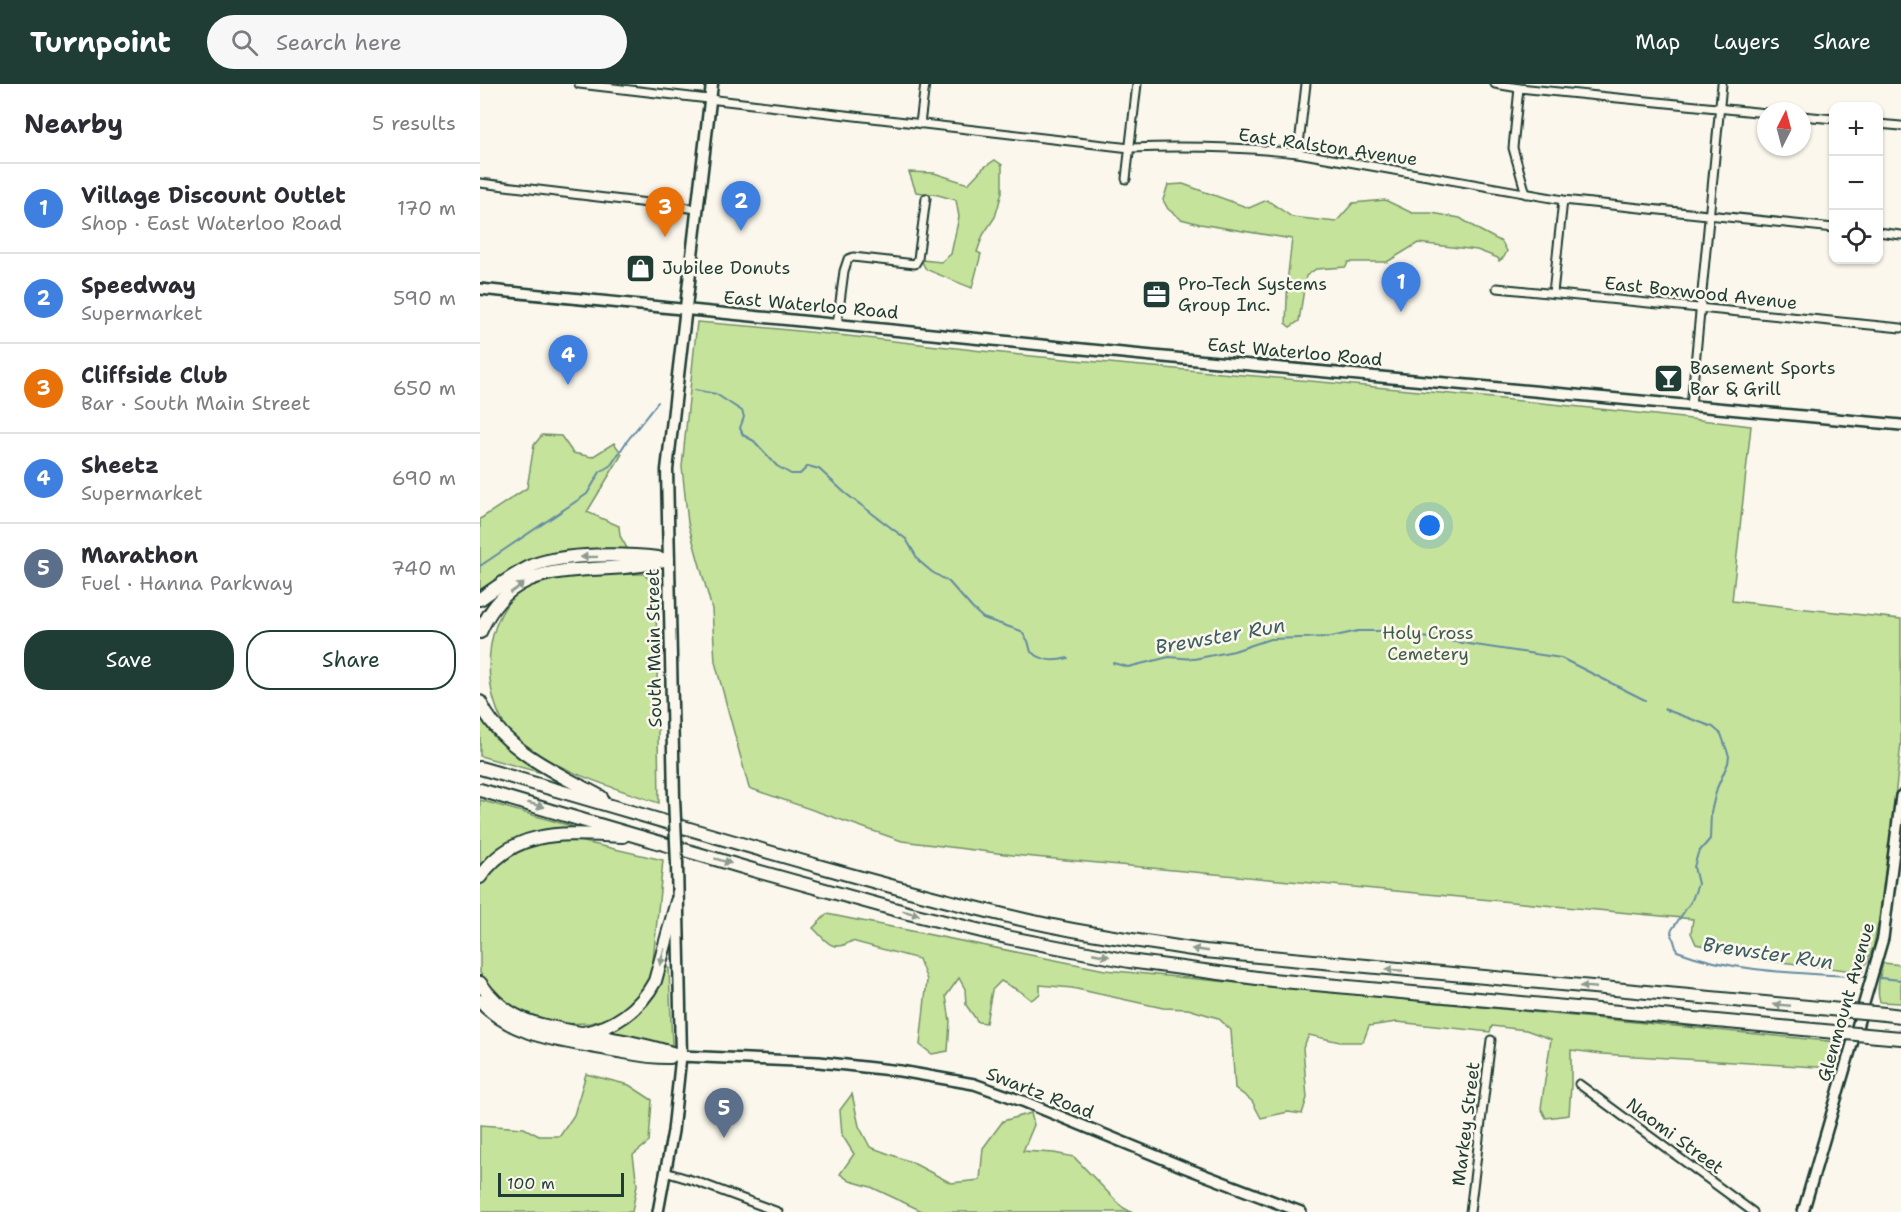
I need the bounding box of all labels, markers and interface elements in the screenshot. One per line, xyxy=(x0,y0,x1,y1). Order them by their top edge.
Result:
search box xyxy=(207,15,627,69)
text: Turnpoint xyxy=(30,23,171,61)
icon: search xyxy=(228,26,261,59)
text: Search here xyxy=(276,28,402,57)
text: Map xyxy=(1635,28,1680,56)
text: Layers xyxy=(1713,28,1780,56)
text: Share xyxy=(1813,28,1871,56)
north arrow xyxy=(1757,102,1811,156)
map controls xyxy=(1829,102,1883,264)
button: + xyxy=(1829,102,1883,156)
text: Nearby xyxy=(24,106,123,141)
text: 5 results xyxy=(372,110,456,136)
street label: East Ralston Avenue xyxy=(1237,123,1419,171)
button: − xyxy=(1829,156,1883,210)
text: Village Discount Outlet xyxy=(81,181,346,210)
pin: 2 xyxy=(722,182,760,231)
pin: 3 xyxy=(646,188,684,237)
text: 1 xyxy=(39,195,48,221)
text: 170 m xyxy=(397,195,456,221)
text: Shop · East Waterloo Road xyxy=(81,210,342,236)
button: locate xyxy=(1829,210,1883,264)
shop icon: Jubilee Donuts xyxy=(625,252,657,284)
place label: Jubilee Donuts xyxy=(662,256,791,280)
pin: 1 xyxy=(1382,262,1420,312)
text: Speedway xyxy=(81,271,196,300)
street label: East Boxwood Avenue xyxy=(1603,271,1799,315)
place label: Pro-Tech Systems Group Inc. xyxy=(1178,272,1327,317)
office icon: Pro-Tech Systems Group Inc. xyxy=(1141,278,1173,310)
text: 2 xyxy=(37,285,51,311)
text: 590 m xyxy=(393,285,456,311)
street label: East Waterloo Road xyxy=(722,285,900,325)
text: Supermarket xyxy=(81,300,203,326)
street label: East Waterloo Road xyxy=(1206,332,1384,372)
pin: 4 xyxy=(548,336,587,385)
place label: Basement Sports Bar & Grill xyxy=(1690,356,1836,401)
text: Cliffside Club xyxy=(81,361,228,390)
bar icon: Basement Sports Bar & Grill xyxy=(1653,362,1685,394)
text: 3 xyxy=(37,375,51,401)
text: 650 m xyxy=(393,375,456,401)
text: Bar · South Main Street xyxy=(81,390,310,416)
text: Sheetz xyxy=(81,451,159,480)
text: 4 xyxy=(37,465,51,491)
text: 690 m xyxy=(392,465,456,491)
text: Supermarket xyxy=(81,480,203,506)
your location xyxy=(1415,511,1444,540)
text: Marathon xyxy=(81,541,198,570)
one-way arrow xyxy=(579,552,598,562)
text: 5 xyxy=(37,555,50,581)
text: 740 m xyxy=(391,555,456,581)
street label: South Main Street xyxy=(641,568,667,728)
text: Fuel · Hanna Parkway xyxy=(81,570,293,596)
one-way arrow xyxy=(508,582,524,594)
water label: Brewster Run xyxy=(1153,612,1287,660)
park label: Holy Cross Cemetery xyxy=(1382,621,1474,666)
button: Save xyxy=(24,630,234,690)
button: Share xyxy=(246,630,456,690)
one-way arrow xyxy=(527,801,545,811)
one-way arrow xyxy=(714,857,732,866)
one-way arrow xyxy=(902,909,920,919)
street label: Glenmount Avenue xyxy=(1812,919,1880,1085)
water label: Brewster Run xyxy=(1701,931,1835,975)
one-way arrow xyxy=(1190,946,1209,955)
one-way arrow xyxy=(656,948,666,966)
one-way arrow xyxy=(1092,951,1111,960)
one-way arrow xyxy=(1384,965,1403,975)
one-way arrow xyxy=(1579,982,1598,992)
one-way arrow xyxy=(1773,1000,1792,1010)
street label: Markey Street xyxy=(1446,1060,1486,1188)
street label: Swartz Road xyxy=(983,1061,1097,1125)
pin: 5 xyxy=(704,1088,744,1138)
street label: Naomi Street xyxy=(1621,1092,1729,1180)
scale bar xyxy=(498,1170,624,1198)
text: 100 m xyxy=(507,1173,555,1194)

